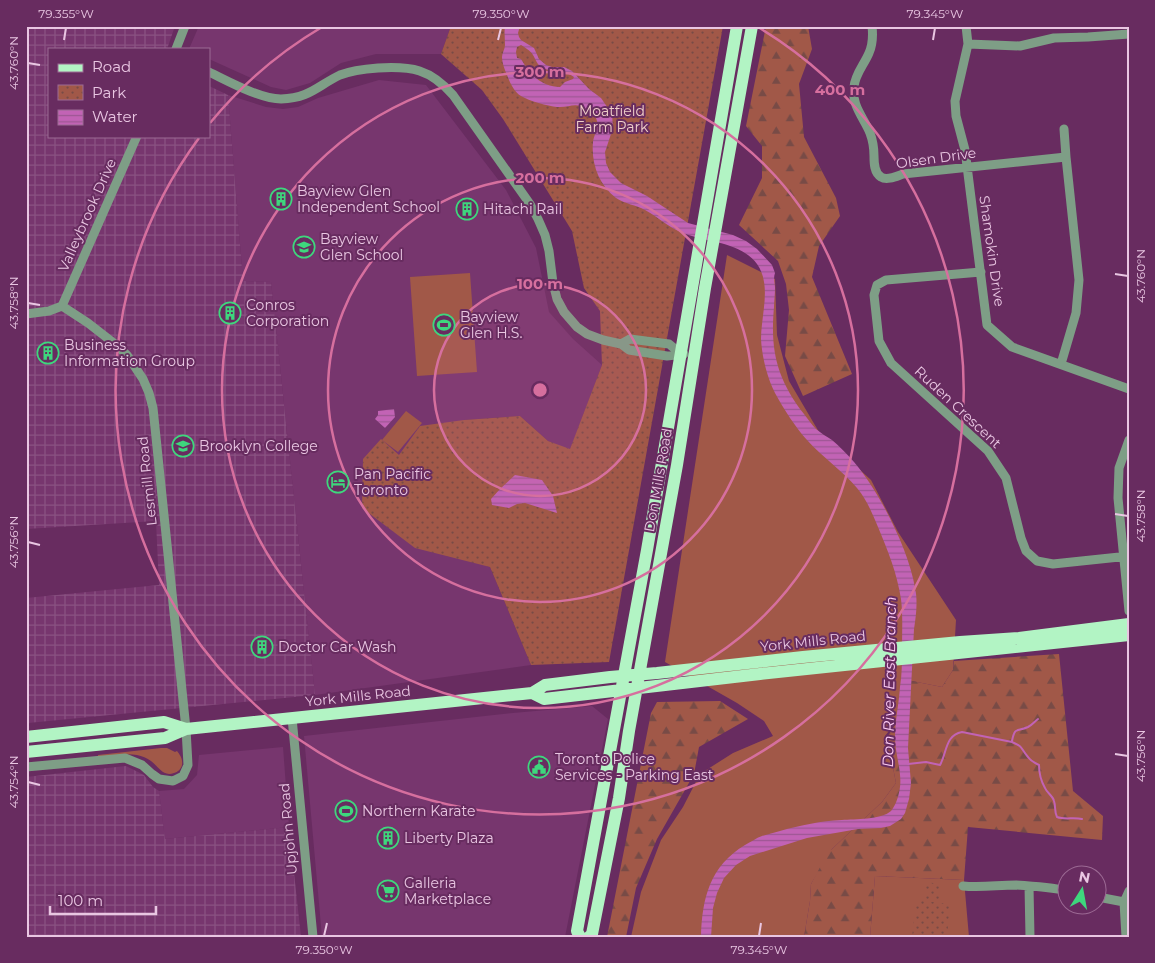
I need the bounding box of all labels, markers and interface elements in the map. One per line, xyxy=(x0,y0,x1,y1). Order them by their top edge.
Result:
text: 79.355°W xyxy=(38,6,94,21)
text: 79.350°W xyxy=(472,6,530,21)
text: 79.345°W xyxy=(907,6,963,21)
text: 43.760°N xyxy=(6,36,21,90)
legend xyxy=(48,48,210,138)
text: Road xyxy=(92,57,131,76)
text: 300 m xyxy=(514,62,565,81)
text: 400 m xyxy=(815,80,865,99)
text: Park xyxy=(92,83,126,102)
park label: Moatfield Farm Park xyxy=(576,102,649,136)
text: Water xyxy=(92,107,138,126)
street label: Olsen Drive xyxy=(895,143,977,173)
street label: Valleybrook Drive xyxy=(54,156,120,274)
text: 200 m xyxy=(515,168,565,187)
place label: Bayview Glen Independent School xyxy=(297,182,440,216)
building icon: Bayview Glen Independent School xyxy=(269,187,293,211)
street label: Shamokin Drive xyxy=(975,194,1009,308)
building icon: Hitachi Rail xyxy=(455,197,479,221)
place label: Hitachi Rail xyxy=(483,200,562,218)
place label: Bayview Glen School xyxy=(320,230,403,264)
school or university icon: Bayview Glen School xyxy=(292,235,316,259)
text: 43.760°N xyxy=(1133,249,1148,303)
text: 100 m xyxy=(517,274,563,293)
text: 43.758°N xyxy=(6,277,21,330)
place label: Conros Corporation xyxy=(246,296,329,330)
building icon: Conros Corporation xyxy=(218,301,242,325)
place label: Bayview Glen H.S. xyxy=(460,308,523,342)
sports icon: Bayview Glen H.S. xyxy=(432,313,456,337)
place label: Business Information Group xyxy=(64,336,195,370)
building icon: Business Information Group xyxy=(36,341,60,365)
street label: Ruden Crescent xyxy=(911,362,1006,452)
centre of rings xyxy=(531,381,549,399)
street label: Don Mills Road xyxy=(640,427,676,533)
school or university icon: Brooklyn College xyxy=(171,434,195,458)
street label: Lesmill Road xyxy=(133,435,161,527)
place label: Brooklyn College xyxy=(199,437,318,455)
place label: Pan Pacific Toronto xyxy=(354,465,431,499)
hotel icon: Pan Pacific Toronto xyxy=(326,470,350,494)
text: 43.758°N xyxy=(1133,490,1148,543)
text: 43.756°N xyxy=(6,516,21,568)
water label: Don River East Branch xyxy=(878,596,900,768)
street label: York Mills Road xyxy=(759,627,867,655)
building icon: Doctor Car Wash xyxy=(250,635,274,659)
place label: Doctor Car Wash xyxy=(278,638,397,656)
street label: York Mills Road xyxy=(304,682,412,710)
text: 43.756°N xyxy=(1133,730,1148,782)
place label: Toronto Police Services - Parking East xyxy=(555,750,714,784)
public building icon: Toronto Police Services - Parking East xyxy=(527,755,551,779)
text: 43.754°N xyxy=(6,756,21,808)
street label: Upjohn Road xyxy=(275,782,301,876)
sports icon: Northern Karate xyxy=(334,799,358,823)
place label: Northern Karate xyxy=(362,802,475,820)
building icon: Liberty Plaza xyxy=(376,826,400,850)
place label: Liberty Plaza xyxy=(404,829,494,847)
north arrow xyxy=(1058,866,1108,916)
text: N xyxy=(1077,867,1092,887)
place label: Galleria Marketplace xyxy=(404,874,491,908)
supermarket icon: Galleria Marketplace xyxy=(376,879,400,903)
scale bar xyxy=(50,883,156,915)
text: 100 m xyxy=(58,891,103,910)
text: 79.350°W xyxy=(295,942,353,957)
text: 79.345°W xyxy=(731,942,787,957)

